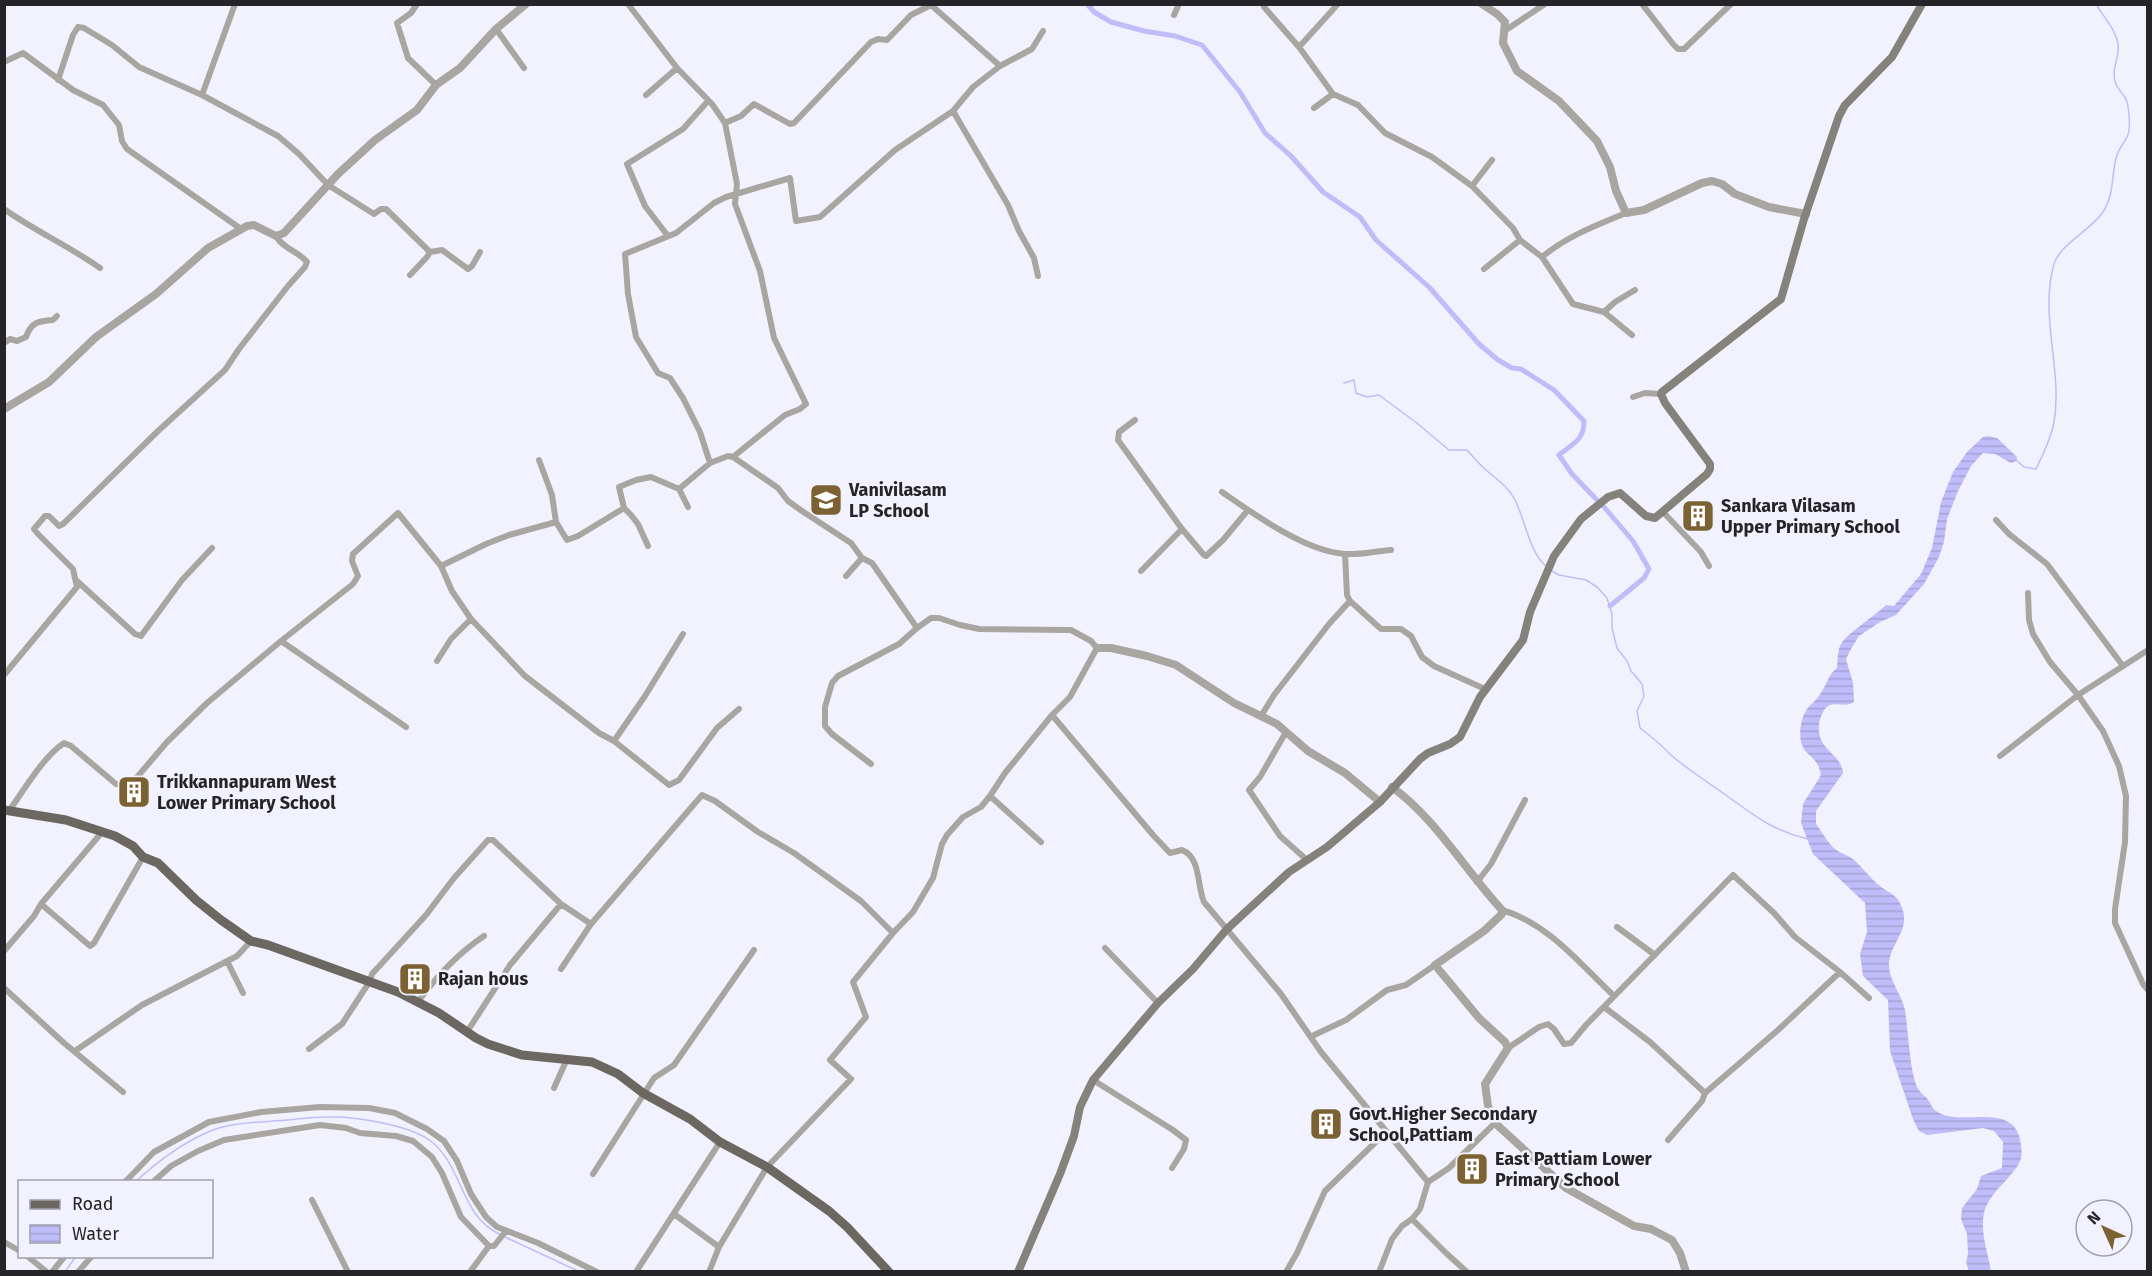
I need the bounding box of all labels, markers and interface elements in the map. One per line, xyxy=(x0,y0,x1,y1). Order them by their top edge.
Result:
place label: Vanivilasam LP School xyxy=(848,479,947,522)
school or university icon: Vanivilasam LP School xyxy=(808,482,844,518)
place label: Sankara Vilasam Upper Primary School xyxy=(1721,495,1901,538)
building icon: Sankara Vilasam Upper Primary School xyxy=(1680,498,1716,534)
place label: Trikkannapuram West Lower Primary School xyxy=(157,771,337,814)
building icon: Trikkannapuram West Lower Primary School xyxy=(116,774,152,810)
building icon: Rajan hous xyxy=(397,961,433,997)
place label: Rajan hous xyxy=(438,968,528,990)
place label: Govt.Higher Secondary School,Pattiam xyxy=(1349,1103,1538,1146)
building icon: Govt.Higher Secondary School,Pattiam xyxy=(1308,1106,1344,1142)
place label: East Pattiam Lower Primary School xyxy=(1495,1148,1653,1191)
building icon: East Pattiam Lower Primary School xyxy=(1454,1151,1490,1187)
legend xyxy=(18,1180,213,1258)
text: Road xyxy=(72,1193,114,1215)
north arrow xyxy=(2074,1198,2134,1258)
text: N xyxy=(2083,1207,2104,1228)
text: Water xyxy=(72,1223,119,1245)

